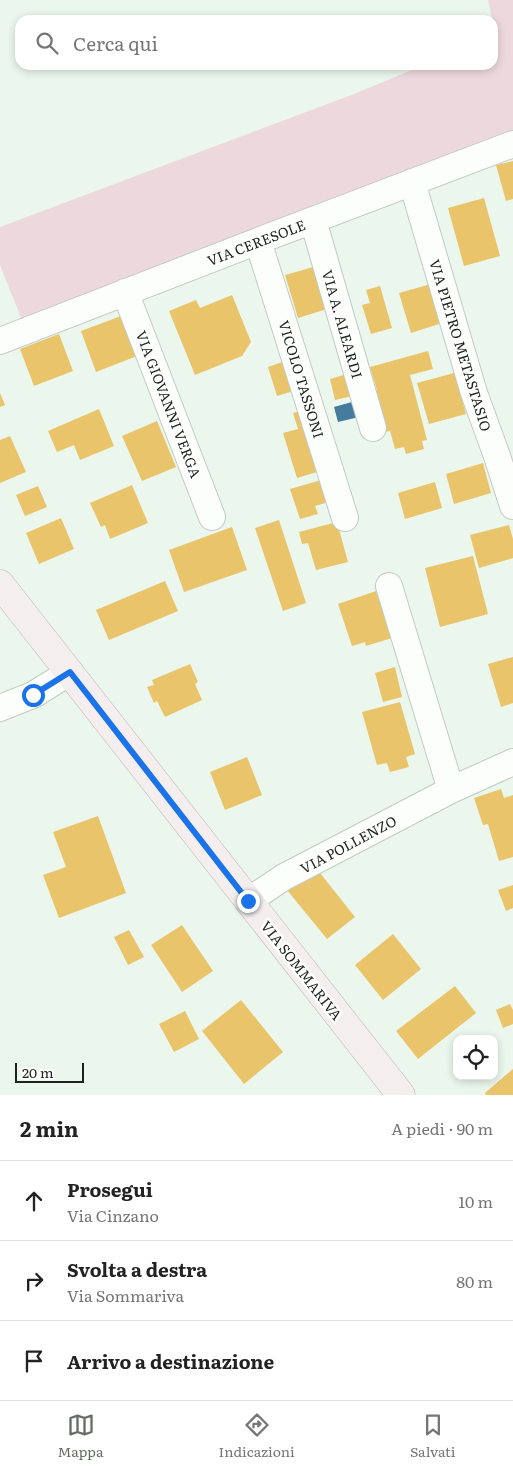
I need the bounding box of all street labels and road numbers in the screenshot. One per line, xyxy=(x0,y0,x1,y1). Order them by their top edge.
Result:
street label: VIA CERESOLE xyxy=(204,214,308,270)
street label: VIA PIETRO METASTASIO xyxy=(425,256,497,434)
street label: VIA A. ALEARDI xyxy=(318,267,368,381)
street label: VICOLO TASSONI xyxy=(275,317,329,441)
street label: VIA GIOVANNI VERGA xyxy=(132,328,207,481)
street label: VIA POLLENZO xyxy=(296,810,400,878)
street label: VIA SOMMARIVA xyxy=(257,916,348,1024)

